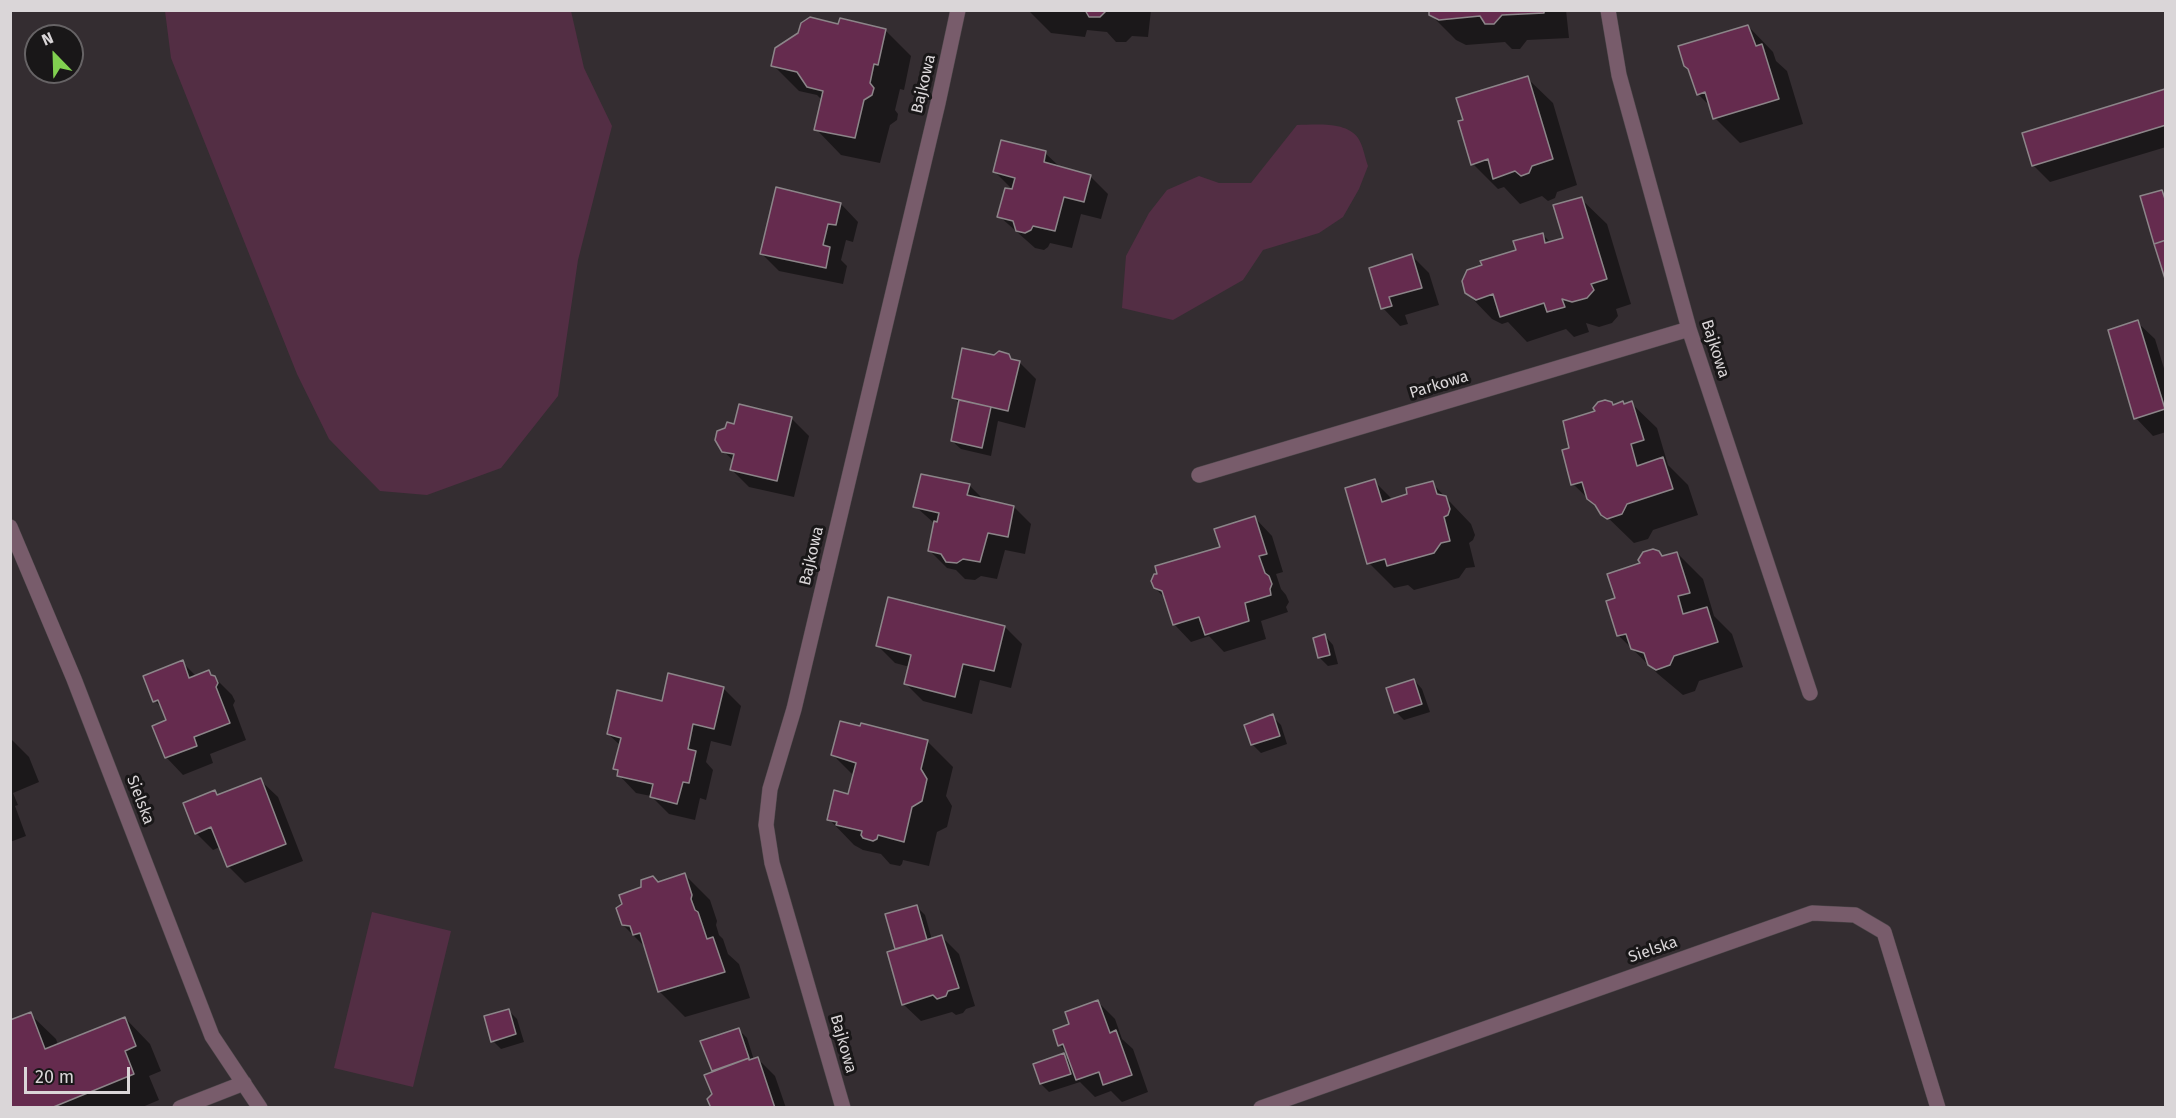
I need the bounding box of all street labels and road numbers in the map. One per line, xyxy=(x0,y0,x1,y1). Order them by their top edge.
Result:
street label: Bajkowa xyxy=(908,53,940,115)
street label: Bajkowa xyxy=(1697,317,1733,381)
street label: Parkowa xyxy=(1407,367,1471,403)
street label: Bajkowa xyxy=(796,525,828,587)
street label: Sielska xyxy=(122,773,158,827)
street label: Sielska xyxy=(1626,933,1680,967)
street label: Bajkowa xyxy=(825,1012,861,1076)

